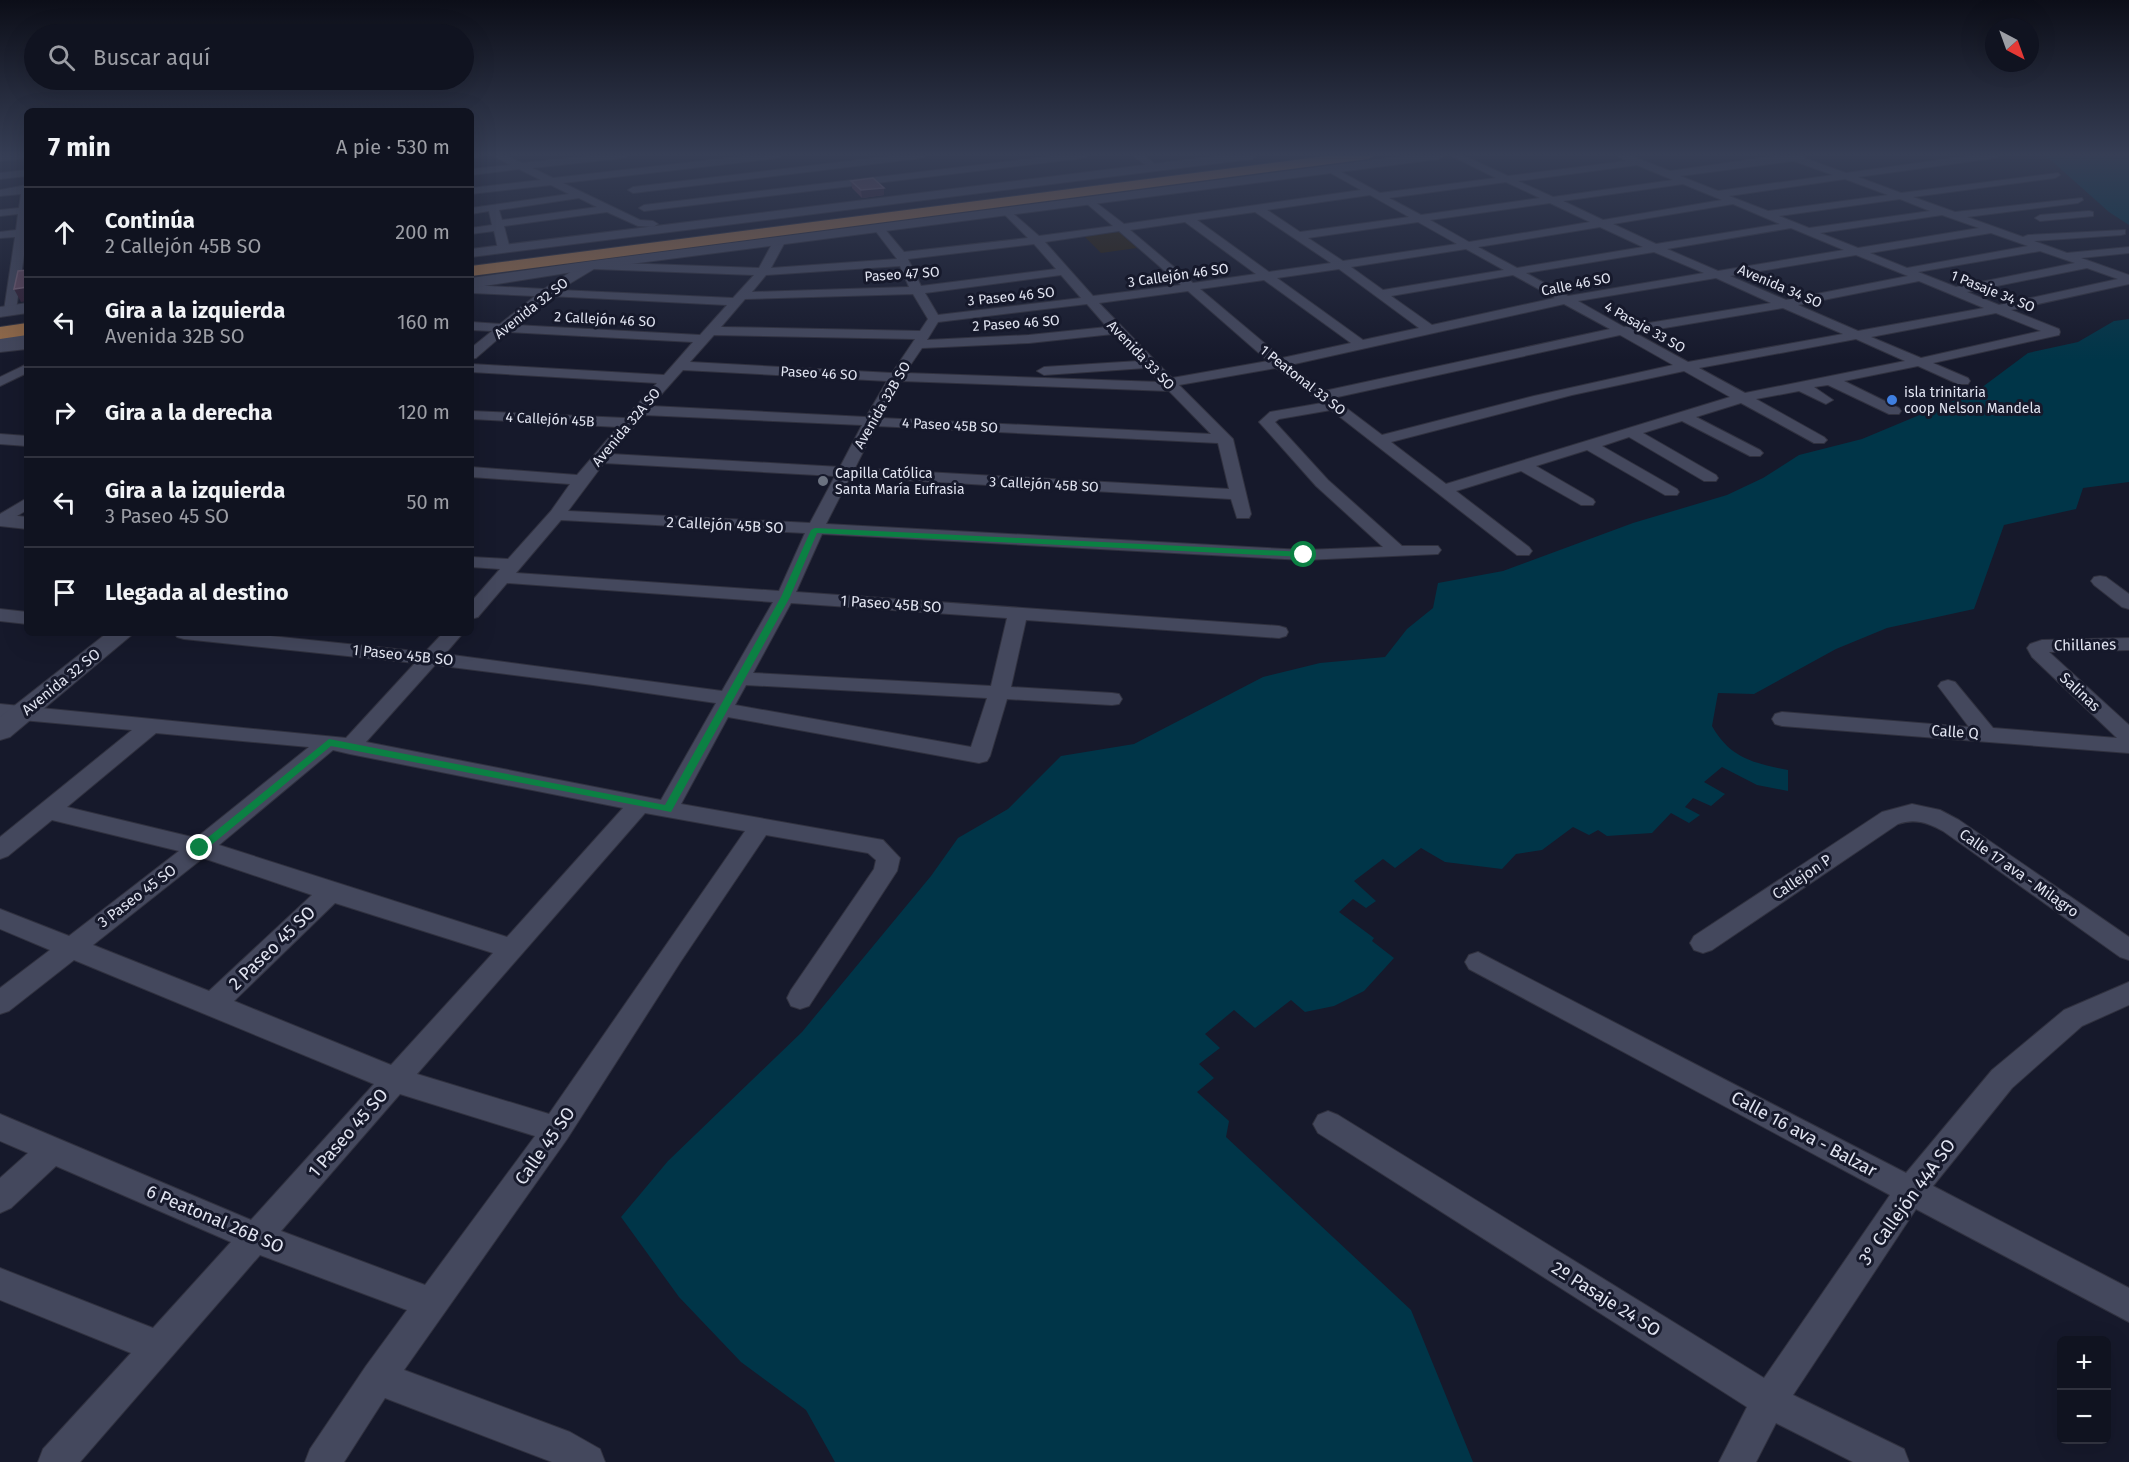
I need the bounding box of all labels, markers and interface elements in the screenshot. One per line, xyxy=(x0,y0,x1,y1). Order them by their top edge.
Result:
north arrow xyxy=(1985,18,2039,72)
search box xyxy=(24,24,474,90)
icon: search xyxy=(45,41,78,74)
text: Buscar aquí xyxy=(93,44,210,71)
text: 7 min xyxy=(48,132,111,163)
text: A pie · 530 m xyxy=(336,135,450,159)
text: Continúa xyxy=(105,207,195,234)
icon: ahead xyxy=(48,216,81,249)
text: 200 m xyxy=(395,220,450,244)
text: 2 Callejón 45B SO xyxy=(105,234,261,258)
street label: 3 Callejón 46 SO xyxy=(1127,260,1230,291)
street label: Avenida 34 SO xyxy=(1735,261,1824,312)
street label: Paseo 47 SO xyxy=(864,263,940,286)
street label: 1 Pasaje 34 SO xyxy=(1948,267,2037,316)
street label: Calle 46 SO xyxy=(1540,269,1612,300)
street label: Avenida 32 SO xyxy=(491,274,572,343)
street label: 3 Paseo 46 SO xyxy=(967,283,1055,310)
text: Gira a la izquierda xyxy=(105,297,285,324)
street label: 4 Pasaje 33 SO xyxy=(1601,298,1688,357)
icon: left xyxy=(48,306,81,339)
street label: 2 Callejón 46 SO xyxy=(554,308,656,331)
text: 160 m xyxy=(397,310,450,334)
street label: 2 Paseo 46 SO xyxy=(972,312,1060,335)
street label: Avenida 33 SO xyxy=(1103,317,1178,393)
text: Avenida 32B SO xyxy=(105,324,245,348)
street label: 1 Peatonal 33 SO xyxy=(1256,342,1349,419)
street label: Avenida 32B SO xyxy=(851,359,914,452)
street label: Paseo 46 SO xyxy=(780,363,858,384)
place label: isla trinitaria coop Nelson Mandela xyxy=(1904,384,2041,417)
street label: Avenida 32A SO xyxy=(589,385,664,470)
marker: isla trinitaria coop Nelson Mandela xyxy=(1885,393,1899,407)
icon: right xyxy=(48,396,81,429)
text: Gira a la derecha xyxy=(105,399,273,426)
text: 120 m xyxy=(398,400,450,424)
street label: 4 Callejón 45B xyxy=(505,409,595,430)
street label: 4 Paseo 45B SO xyxy=(902,415,998,436)
place label: Capilla Católica Santa María Eufrasia xyxy=(835,465,965,498)
street label: 3 Callejón 45B SO xyxy=(989,473,1099,496)
marker: Capilla Católica Santa María Eufrasia xyxy=(816,474,830,488)
text: Gira a la izquierda xyxy=(105,477,285,504)
icon: left xyxy=(48,486,81,519)
text: 50 m xyxy=(406,490,450,514)
text: 3 Paseo 45 SO xyxy=(105,504,229,528)
street label: 2 Callejón 45B SO xyxy=(666,513,784,537)
route start xyxy=(1290,541,1316,567)
icon: arrive xyxy=(48,576,81,609)
text: Llegada al destino xyxy=(105,579,289,606)
street label: 1 Paseo 45B SO xyxy=(840,591,942,617)
street label: Chillanes xyxy=(2054,635,2116,655)
street label: 1 Paseo 45B SO xyxy=(352,641,454,669)
street label: Avenida 32 SO xyxy=(18,645,104,719)
street label: Salinas xyxy=(2056,669,2104,715)
street label: Calle Q xyxy=(1931,721,1979,743)
street label: Calle 17 ava - Milagro xyxy=(1956,825,2082,921)
route end xyxy=(186,834,212,860)
street label: Callejon P xyxy=(1769,850,1835,903)
street label: 3 Paseo 45 SO xyxy=(94,861,180,931)
street label: 2 Paseo 45 SO xyxy=(224,901,320,995)
street label: 1 Paseo 45 SO xyxy=(303,1084,393,1182)
street label: Calle 16 ava - Balzar xyxy=(1727,1086,1881,1182)
street label: Calle 45 SO xyxy=(510,1103,580,1189)
street label: 3° Callejón 44A SO xyxy=(1854,1135,1960,1269)
street label: 6 Peatonal 26B SO xyxy=(143,1180,287,1258)
street label: 2º Pasaje 24 SO xyxy=(1547,1257,1665,1341)
map controls xyxy=(2057,1336,2111,1444)
button: + xyxy=(2057,1336,2111,1390)
button: − xyxy=(2057,1390,2111,1444)

